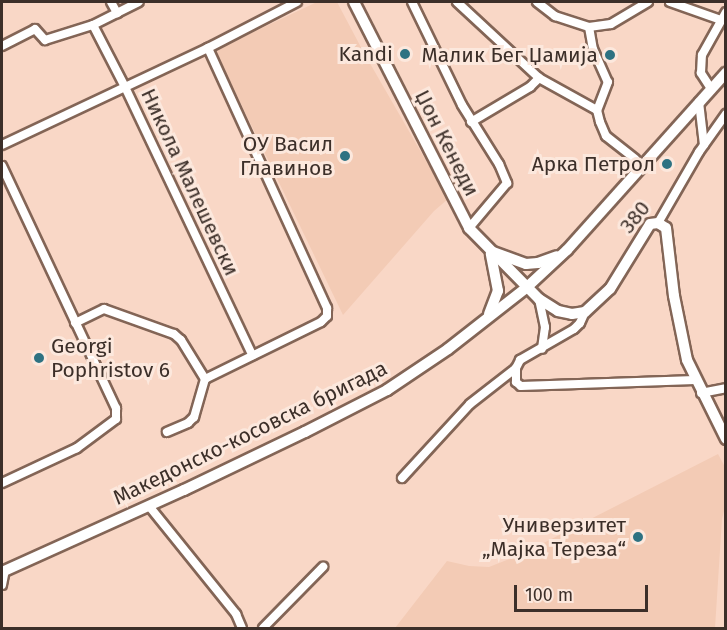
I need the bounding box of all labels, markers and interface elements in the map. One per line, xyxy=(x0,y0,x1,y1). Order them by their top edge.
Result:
place label: Kandi xyxy=(339,41,393,67)
place label: Малик Бег Џамија xyxy=(422,42,598,68)
marker: Kandi xyxy=(398,47,412,61)
marker: Малик Бег Џамија xyxy=(603,48,617,62)
street label: Никола Малешевски xyxy=(136,84,244,280)
street label: Џон Кенеди xyxy=(409,86,485,200)
place label: ОУ Васил Главинов xyxy=(240,131,333,181)
marker: ОУ Васил Главинов xyxy=(338,149,352,163)
place label: Арка Петрол xyxy=(532,151,655,177)
marker: Арка Петрол xyxy=(660,157,674,171)
street label: 380 xyxy=(615,196,655,238)
place label: Georgi Pophristov 6 xyxy=(51,333,170,383)
marker: Georgi Pophristov 6 xyxy=(32,351,46,365)
street label: Македонско-косовска бригада xyxy=(109,356,391,510)
place label: Универзитет „Мајка Тереза“ xyxy=(482,512,626,562)
marker: Универзитет „Мајка Тереза“ xyxy=(631,530,645,544)
scale bar xyxy=(517,573,650,611)
text: 100 m xyxy=(525,584,573,606)

